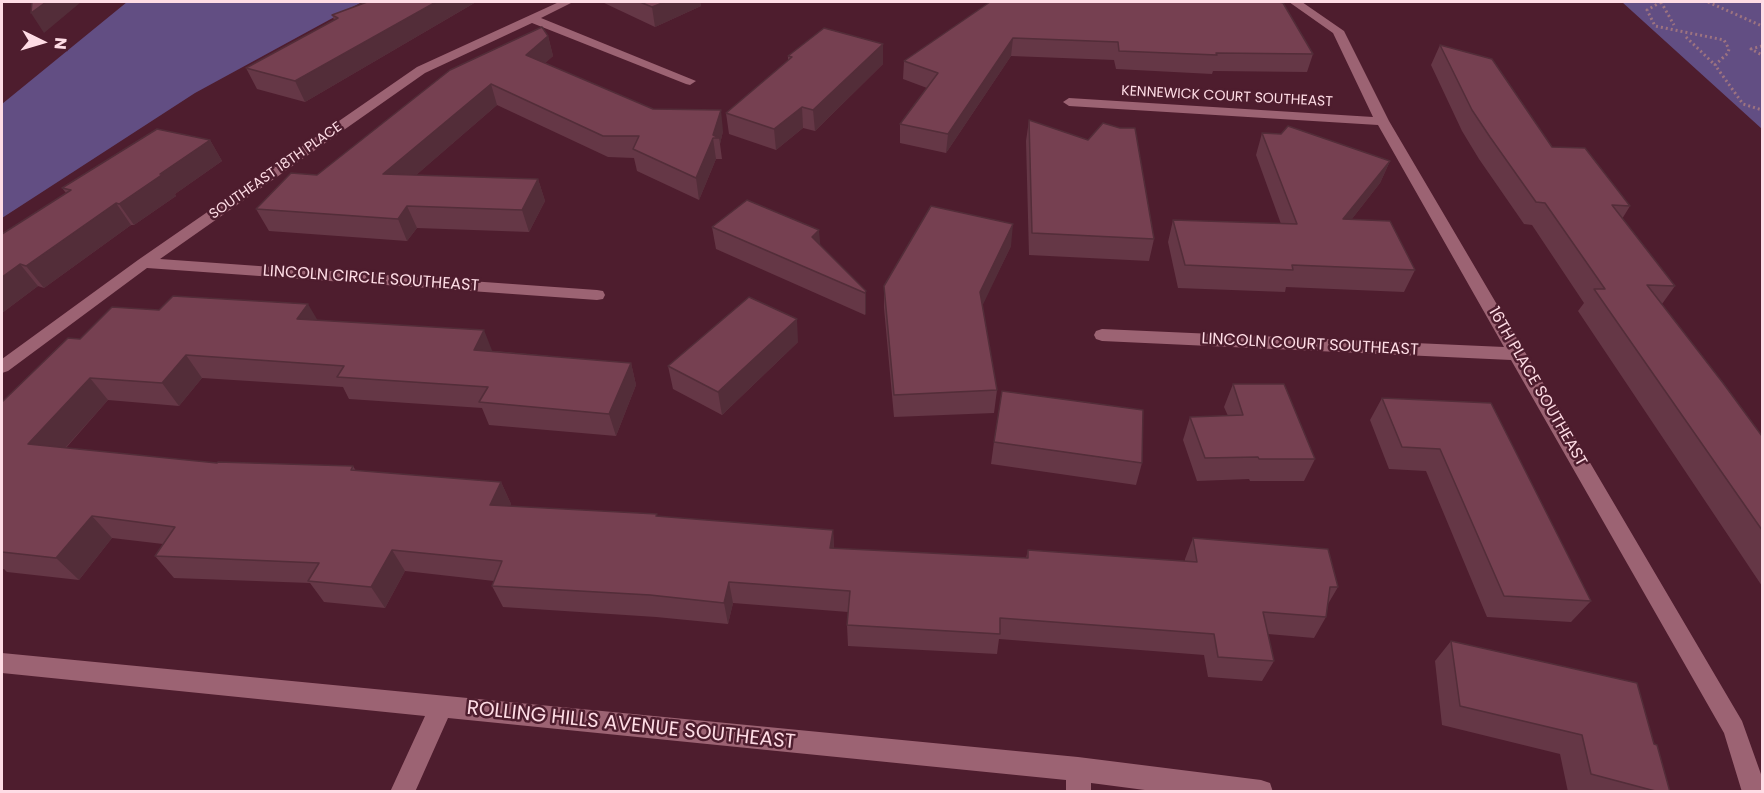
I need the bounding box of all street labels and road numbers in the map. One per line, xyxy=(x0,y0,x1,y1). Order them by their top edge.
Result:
street label: KENNEWICK COURT SOUTHEAST xyxy=(1121,83,1333,111)
street label: SOUTHEAST 18TH PLACE xyxy=(206,119,346,223)
street label: LINCOLN CIRCLE SOUTHEAST xyxy=(262,262,480,296)
street label: 16TH PLACE SOUTHEAST xyxy=(1484,304,1590,470)
street label: LINCOLN COURT SOUTHEAST xyxy=(1201,330,1419,360)
street label: ROLLING HILLS AVENUE SOUTHEAST xyxy=(465,697,797,755)

